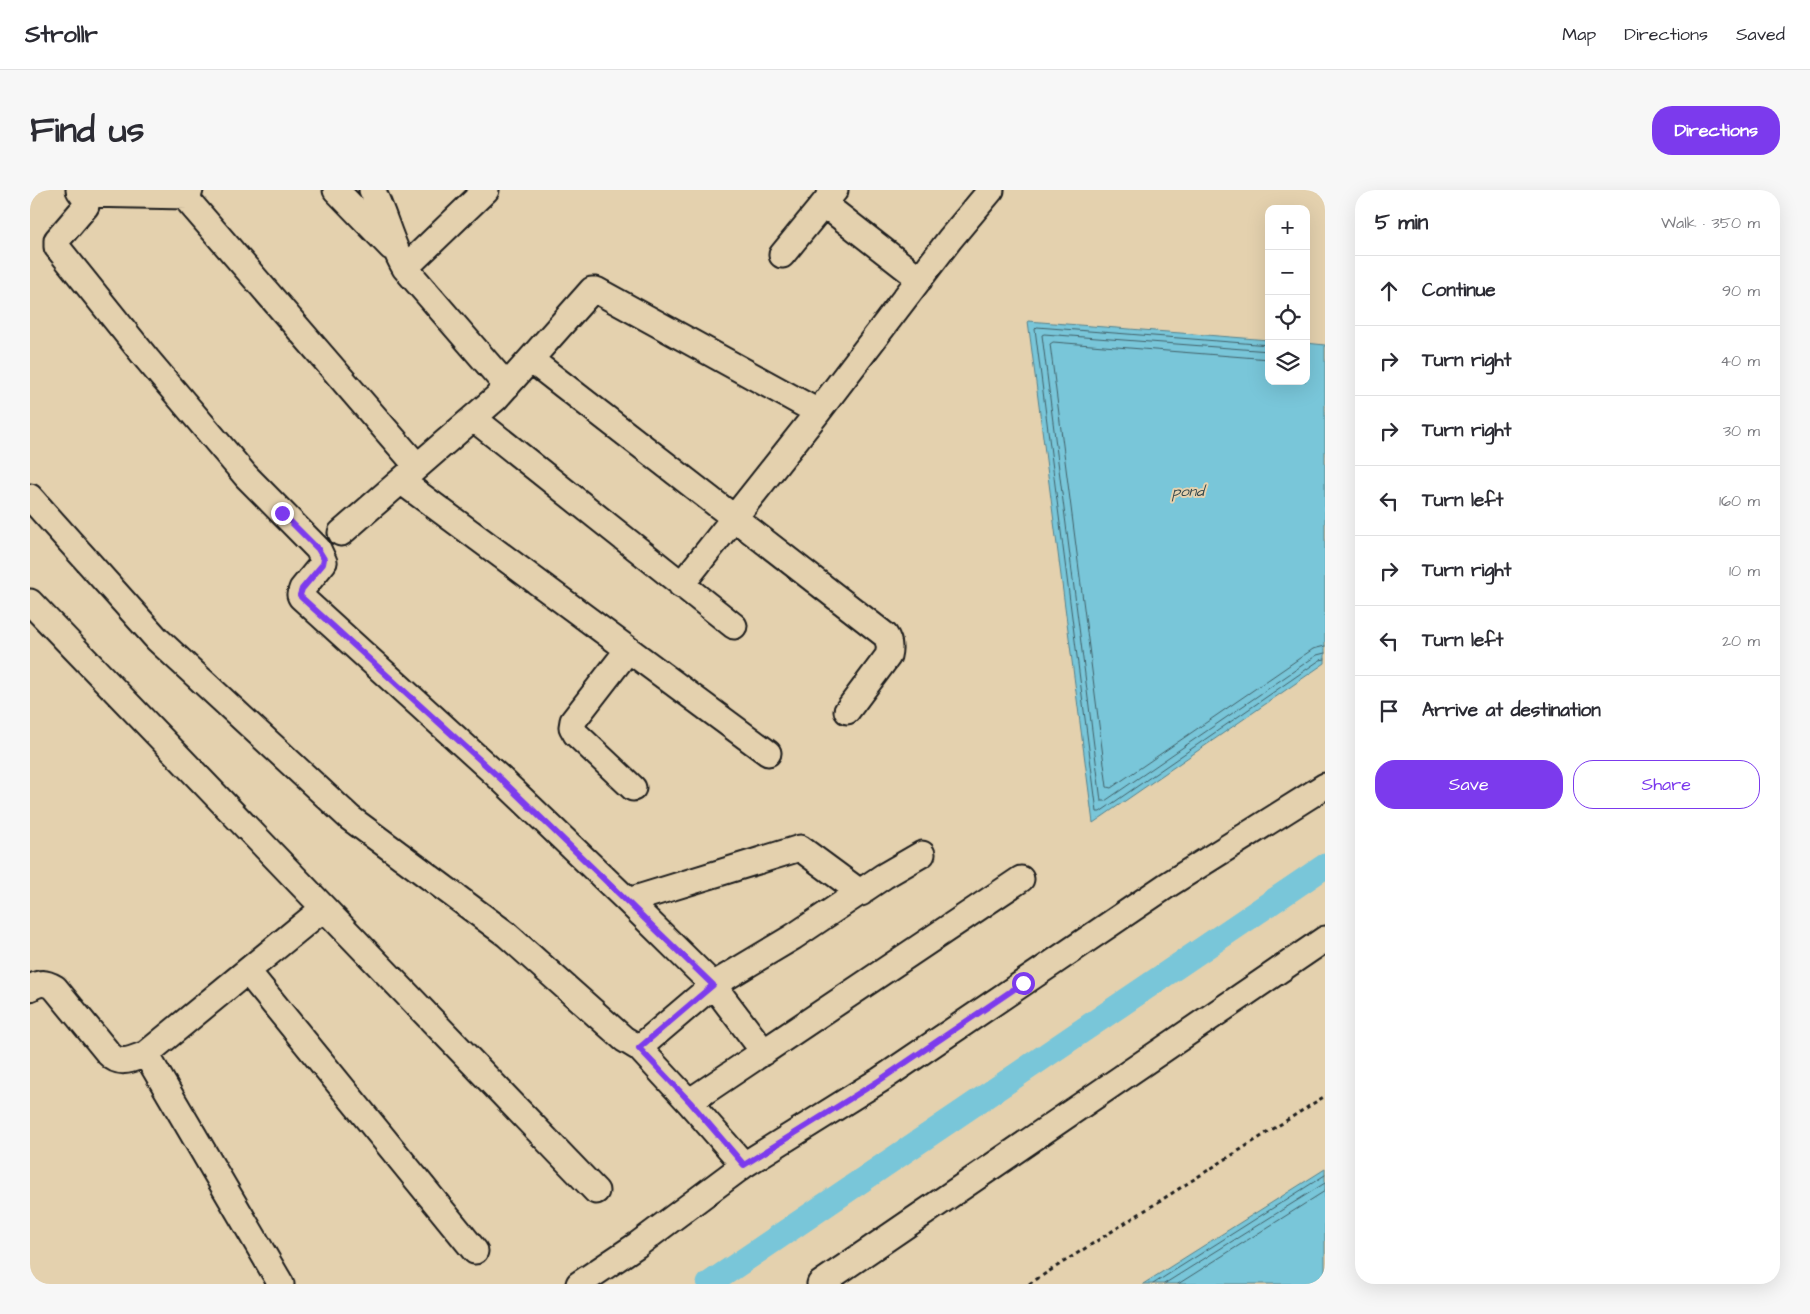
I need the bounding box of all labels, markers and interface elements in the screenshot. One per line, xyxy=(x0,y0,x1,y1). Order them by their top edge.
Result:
text: Strollr xyxy=(25,18,98,52)
text: Map xyxy=(1562,22,1596,47)
text: Directions xyxy=(1624,22,1708,47)
text: Saved xyxy=(1736,22,1785,47)
text: Find us xyxy=(30,106,144,155)
button: Directions xyxy=(1652,106,1780,155)
map controls xyxy=(1265,205,1310,385)
button: + xyxy=(1265,205,1310,250)
text: 5 min xyxy=(1375,208,1428,237)
text: Walk · 350 m xyxy=(1661,212,1760,234)
button: − xyxy=(1265,250,1310,295)
icon: ahead xyxy=(1375,277,1403,305)
text: Continue xyxy=(1422,277,1496,304)
text: 90 m xyxy=(1722,280,1760,302)
button: locate xyxy=(1265,295,1310,340)
button: layers xyxy=(1265,340,1310,385)
icon: right xyxy=(1375,347,1403,375)
text: Turn right xyxy=(1422,347,1511,374)
text: 40 m xyxy=(1720,350,1760,372)
icon: right xyxy=(1375,417,1403,445)
text: Turn right xyxy=(1422,417,1511,444)
text: 30 m xyxy=(1723,420,1760,442)
water label: pond xyxy=(1171,481,1207,502)
icon: left xyxy=(1375,487,1403,515)
text: Turn left xyxy=(1422,487,1503,514)
text: 160 m xyxy=(1719,490,1760,512)
route end xyxy=(271,502,294,525)
icon: right xyxy=(1375,557,1403,585)
text: Turn right xyxy=(1422,557,1511,584)
text: 10 m xyxy=(1729,560,1760,582)
icon: left xyxy=(1375,627,1403,655)
text: Turn left xyxy=(1422,627,1503,654)
text: 20 m xyxy=(1722,630,1760,652)
icon: arrive xyxy=(1375,697,1403,725)
text: Arrive at destination xyxy=(1422,697,1601,724)
button: Save xyxy=(1375,760,1563,809)
button: Share xyxy=(1573,760,1760,809)
route start xyxy=(1012,972,1035,995)

